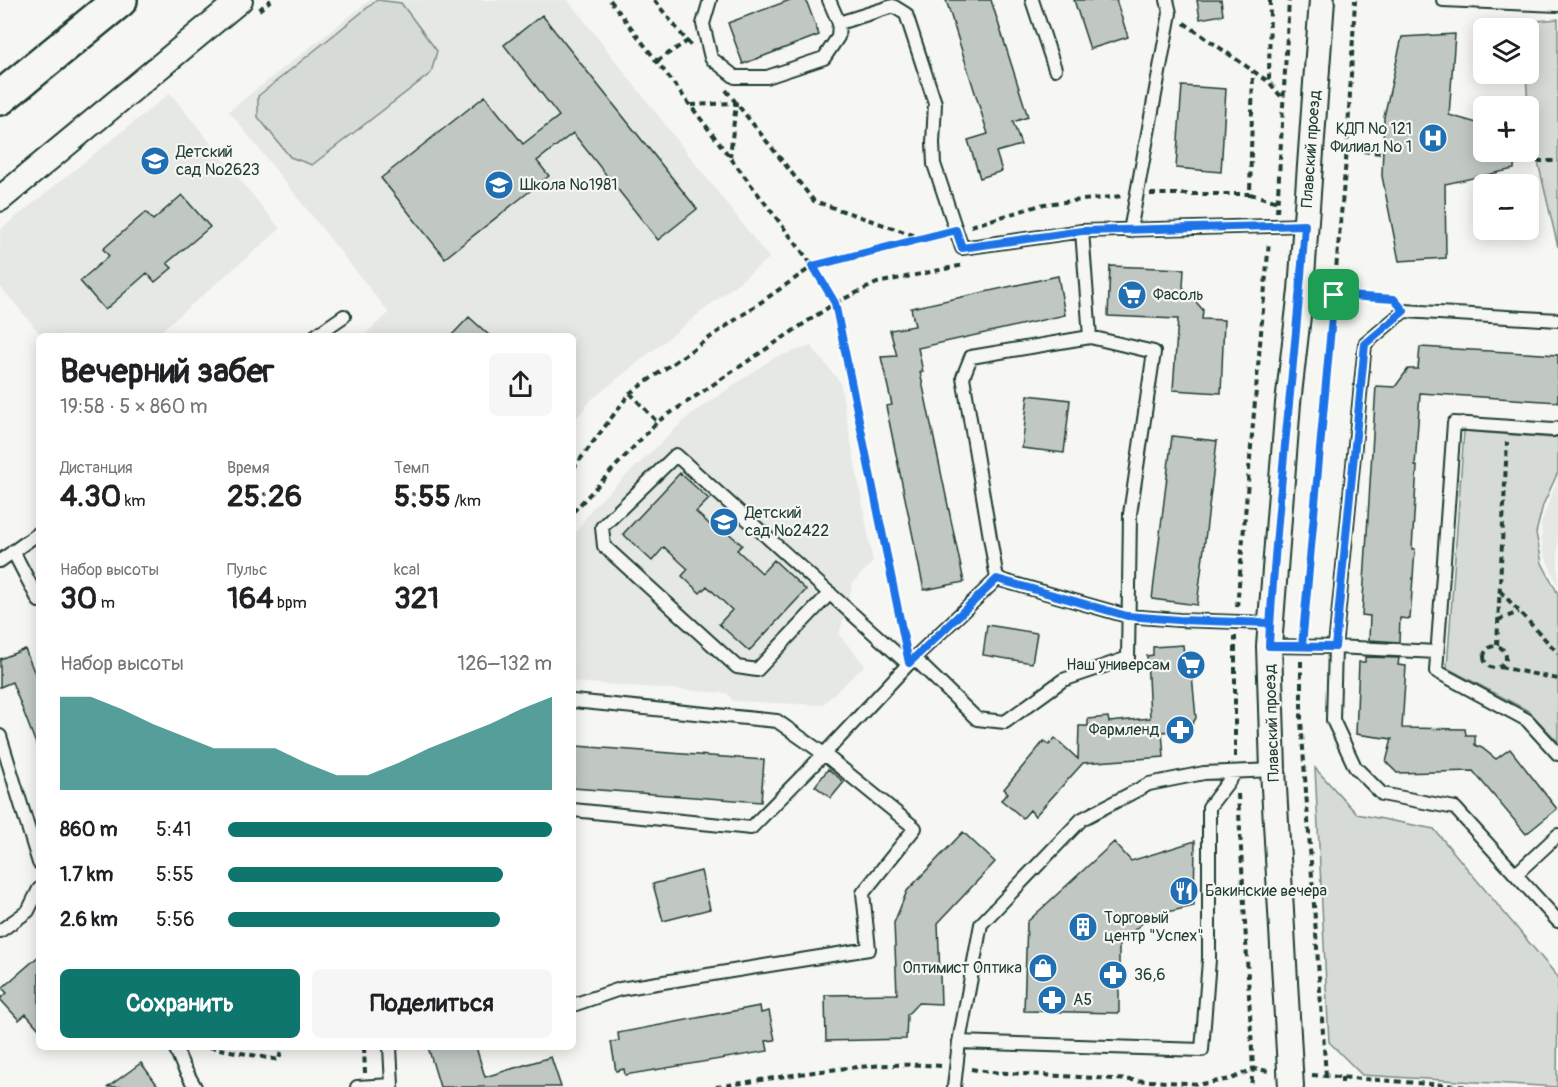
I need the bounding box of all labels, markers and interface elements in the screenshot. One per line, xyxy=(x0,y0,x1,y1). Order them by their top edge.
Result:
map controls xyxy=(1473,18,1539,240)
button: layers xyxy=(1473,18,1539,84)
street label: Плавский проезд xyxy=(1297,89,1325,208)
button: + xyxy=(1473,96,1539,162)
place label: КДП № 121 Филиал № 1 xyxy=(1330,119,1412,157)
hospital icon: КДП № 121 Филиал № 1 xyxy=(1417,122,1449,154)
place label: Детский сад №2623 xyxy=(175,142,260,180)
school or university icon: Детский сад №2623 xyxy=(139,145,171,177)
school or university icon: Школа №1981 xyxy=(483,169,515,201)
button: − xyxy=(1473,174,1539,240)
place label: Школа №1981 xyxy=(520,175,618,195)
pin xyxy=(1308,269,1359,320)
icon: arrive xyxy=(1317,278,1350,311)
supermarket icon: Фасоль xyxy=(1116,279,1148,311)
place label: Фасоль xyxy=(1153,285,1204,305)
text: Вечерний забег xyxy=(60,351,274,392)
button: share xyxy=(489,353,552,416)
text: 19:58 · 5 × 860 m xyxy=(60,394,208,419)
text: Дистанция xyxy=(60,458,133,478)
text: Время xyxy=(227,458,270,478)
text: Темп xyxy=(394,458,429,478)
text: 4.30 xyxy=(60,478,121,515)
text: 25:26 xyxy=(227,478,302,515)
text: 5:55 xyxy=(394,478,451,515)
text: km xyxy=(121,491,146,511)
text: /km xyxy=(451,491,481,511)
place label: Детский сад №2422 xyxy=(744,503,829,541)
school or university icon: Детский сад №2422 xyxy=(708,506,740,538)
text: Набор высоты xyxy=(60,560,159,580)
text: Пульс xyxy=(227,560,267,580)
text: kcal xyxy=(394,560,420,580)
text: 30 xyxy=(60,580,97,617)
text: 164 xyxy=(227,580,274,617)
text: 321 xyxy=(394,580,439,617)
text: m xyxy=(97,593,115,613)
text: bpm xyxy=(274,593,307,613)
supermarket icon: Наш универсам xyxy=(1175,649,1207,681)
text: Набор высоты xyxy=(60,651,184,676)
text: 126–132 m xyxy=(457,651,552,676)
place label: Наш универсам xyxy=(1066,655,1170,675)
street label: Плавский проезд xyxy=(1260,664,1284,782)
pharmacy icon: Фармленд xyxy=(1164,714,1196,746)
place label: Фармленд xyxy=(1089,720,1159,740)
text: 860 m xyxy=(60,817,117,842)
text: 5:41 xyxy=(156,817,192,842)
text: 1.7 km xyxy=(60,862,113,887)
text: 5:55 xyxy=(156,862,194,887)
restaurant icon: Бакинские вечера xyxy=(1168,875,1200,907)
place label: Бакинские вечера xyxy=(1205,881,1327,901)
text: 2.6 km xyxy=(60,907,118,932)
text: 5:56 xyxy=(156,907,195,932)
place label: Торговый центр "Успех" xyxy=(1104,908,1204,946)
building icon: Торговый центр "Успех" xyxy=(1067,911,1099,943)
shop icon: Оптимист Оптика xyxy=(1027,952,1059,984)
place label: Оптимист Оптика xyxy=(902,958,1022,978)
pharmacy icon: 36,6 xyxy=(1097,959,1129,991)
place label: 36,6 xyxy=(1134,965,1166,985)
button: Сохранить xyxy=(60,969,300,1038)
button: Поделиться xyxy=(312,969,552,1038)
pharmacy icon: А5 xyxy=(1036,984,1068,1016)
place label: А5 xyxy=(1073,990,1092,1010)

